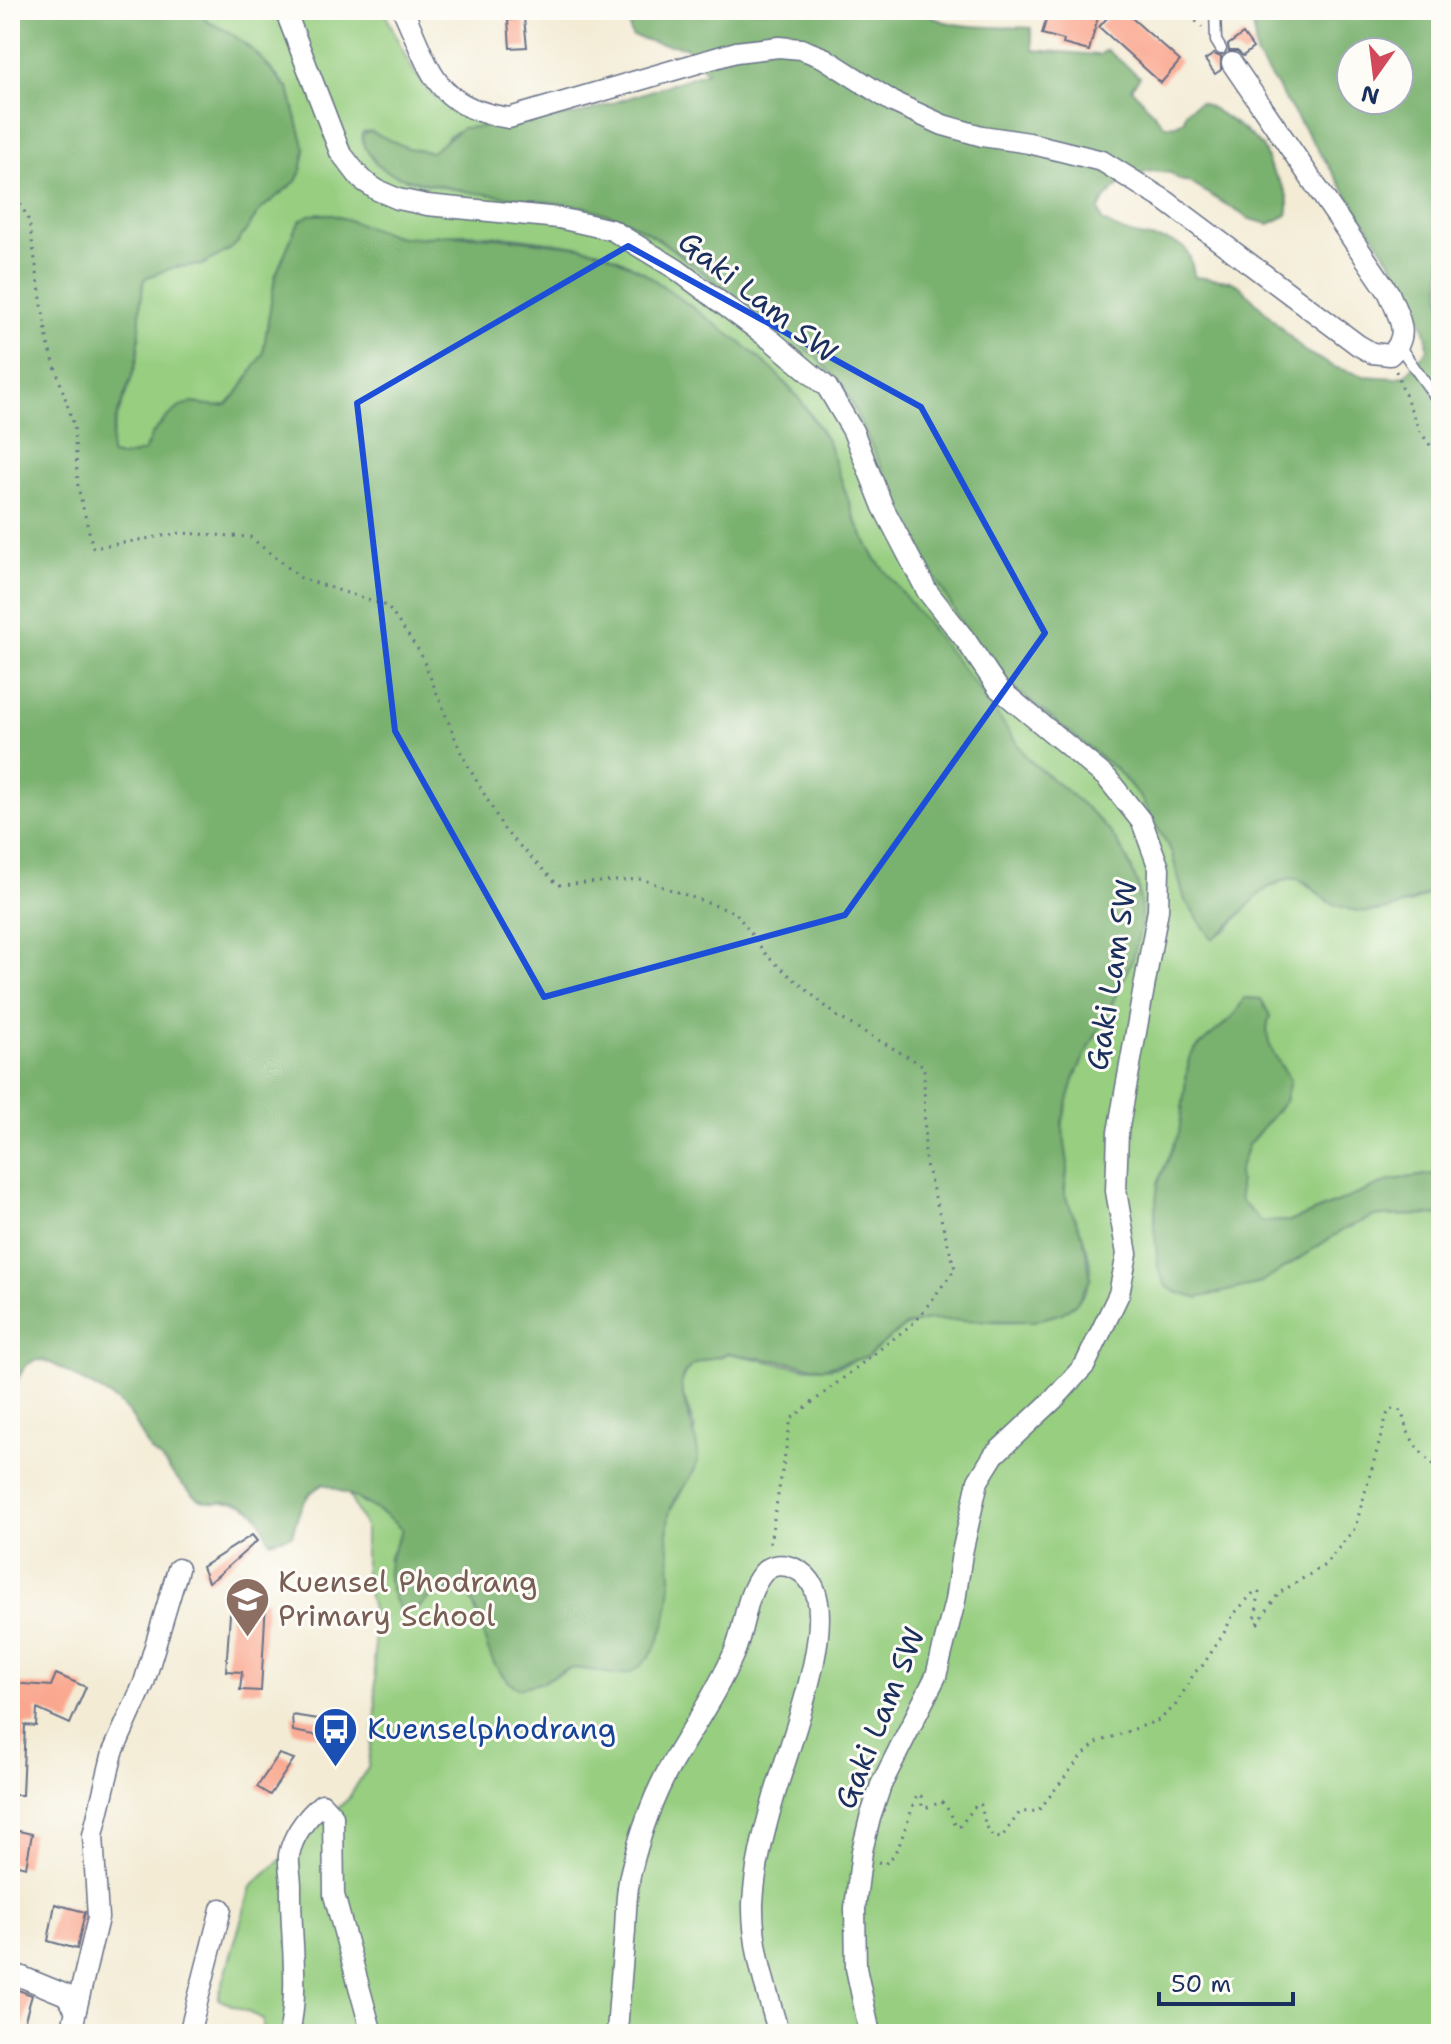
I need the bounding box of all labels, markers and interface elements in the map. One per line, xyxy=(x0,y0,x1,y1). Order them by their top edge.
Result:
north arrow xyxy=(1335,36,1415,116)
text: N xyxy=(1358,79,1382,111)
street label: Gaki Lam SW xyxy=(670,221,847,372)
street label: Gaki Lam SW xyxy=(1076,877,1147,1073)
place label: Kuensel Phodrang Primary School xyxy=(278,1561,537,1636)
school or university icon: Kuensel Phodrang Primary School xyxy=(223,1575,271,1638)
street label: Gaki Lam SW xyxy=(824,1621,935,1815)
bus stop icon: Kuenselphodrang xyxy=(312,1705,360,1768)
place label: Kuenselphodrang xyxy=(367,1708,616,1749)
scale bar xyxy=(1159,1956,1293,2006)
text: 50 m xyxy=(1171,1968,1231,2000)

